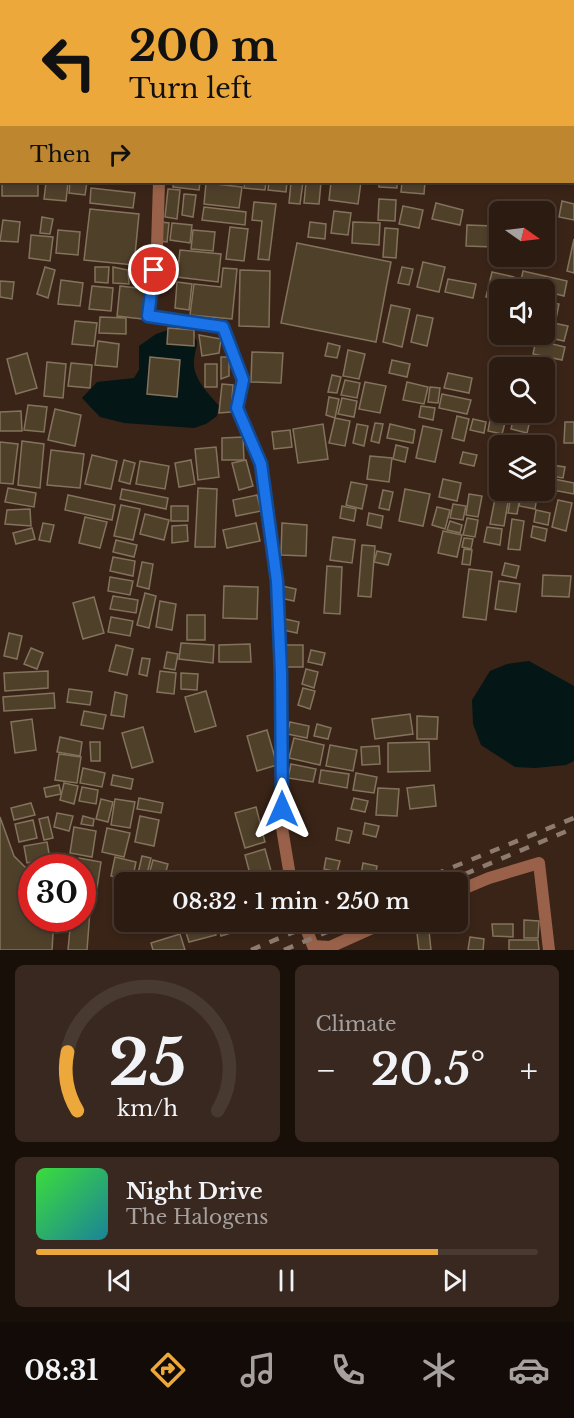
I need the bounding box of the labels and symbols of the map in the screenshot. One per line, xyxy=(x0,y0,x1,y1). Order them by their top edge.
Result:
north arrow xyxy=(489,201,555,267)
pin xyxy=(128,244,179,295)
position arrow xyxy=(250,777,314,841)
speed limit sign: 30 xyxy=(18,854,96,932)

